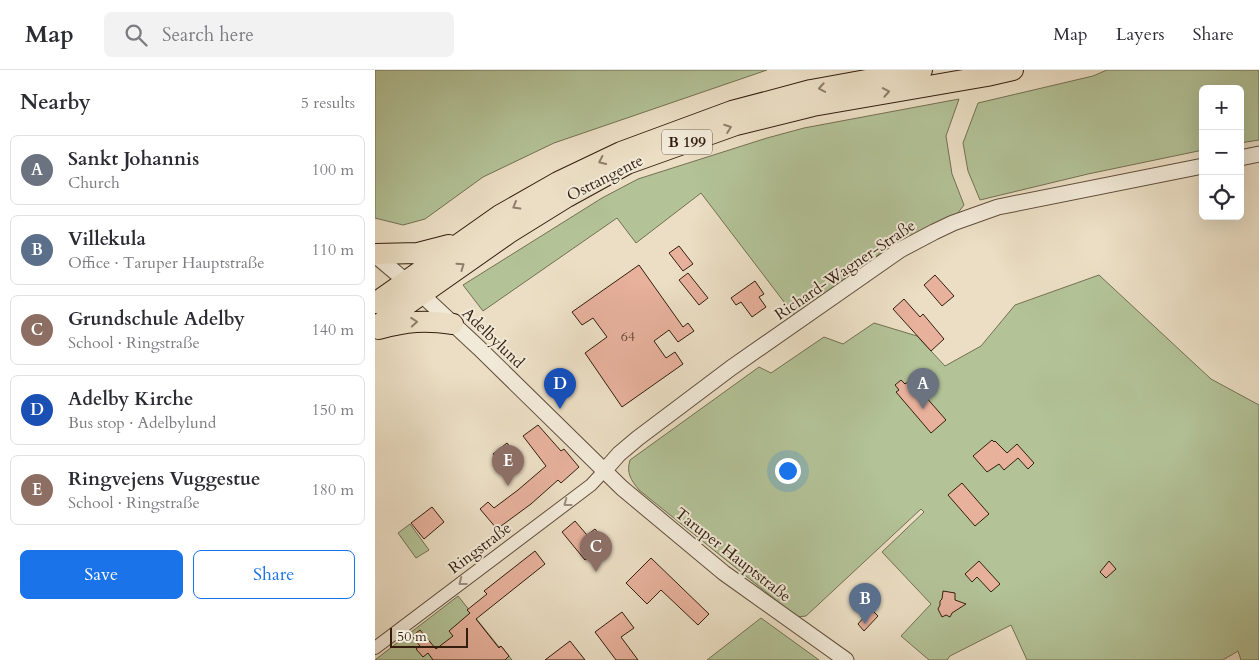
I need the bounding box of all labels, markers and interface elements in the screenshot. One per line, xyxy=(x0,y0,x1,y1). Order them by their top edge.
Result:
search box xyxy=(104,12,454,57)
text: Map xyxy=(25,18,74,51)
icon: search xyxy=(122,21,150,49)
text: Search here xyxy=(162,22,254,48)
text: Map xyxy=(1053,22,1088,47)
text: Layers xyxy=(1116,22,1165,47)
text: Share xyxy=(1193,22,1234,47)
one-way arrow xyxy=(818,83,827,93)
map controls xyxy=(1199,85,1244,220)
button: + xyxy=(1199,85,1244,130)
text: Nearby xyxy=(20,88,91,117)
one-way arrow xyxy=(882,88,891,98)
text: 5 results xyxy=(301,92,355,114)
one-way arrow xyxy=(723,124,732,134)
road number: B 199 xyxy=(662,130,712,154)
button: − xyxy=(1199,130,1244,175)
text: Sankt Johannis xyxy=(68,146,199,172)
street label: Osttangente xyxy=(563,149,647,207)
one-way arrow xyxy=(598,155,607,165)
text: A xyxy=(31,159,43,181)
text: 100 m xyxy=(312,159,354,181)
text: Church xyxy=(68,172,120,194)
button: locate xyxy=(1199,175,1244,220)
one-way arrow xyxy=(512,200,521,210)
street label: Richard-Wagner-Straße xyxy=(770,215,920,325)
text: Villekula xyxy=(68,226,146,252)
text: B xyxy=(31,239,43,261)
text: 110 m xyxy=(312,239,354,261)
text: Office · Taruper Hauptstraße xyxy=(68,252,265,274)
one-way arrow xyxy=(455,263,465,272)
street label: Adelbylund xyxy=(457,303,529,374)
text: Grundschule Adelby xyxy=(68,306,245,332)
one-way arrow xyxy=(410,316,418,327)
text: C xyxy=(31,319,43,341)
text: 140 m xyxy=(312,319,354,341)
house number: 64 xyxy=(621,327,635,346)
text: School · Ringstraße xyxy=(68,332,200,354)
pin: D xyxy=(544,368,576,409)
pin: A xyxy=(907,368,939,409)
text: Adelby Kirche xyxy=(68,386,193,412)
text: D xyxy=(30,399,44,421)
text: 150 m xyxy=(312,399,354,421)
text: Bus stop · Adelbylund xyxy=(68,412,216,434)
pin: E xyxy=(492,445,524,486)
your location xyxy=(775,458,801,484)
text: Ringvejens Vuggestue xyxy=(68,466,260,492)
text: E xyxy=(32,479,42,501)
text: 180 m xyxy=(312,479,354,501)
text: School · Ringstraße xyxy=(68,492,200,514)
one-way arrow xyxy=(563,497,573,506)
street label: Taruper Hauptstraße xyxy=(670,503,796,607)
street label: Ringstraße xyxy=(444,517,516,579)
pin: C xyxy=(580,531,612,572)
button: Save xyxy=(20,550,183,599)
button: Share xyxy=(193,550,355,599)
one-way arrow xyxy=(459,576,468,584)
pin: B xyxy=(849,583,881,624)
scale bar xyxy=(390,625,467,648)
text: 50 m xyxy=(397,627,427,646)

